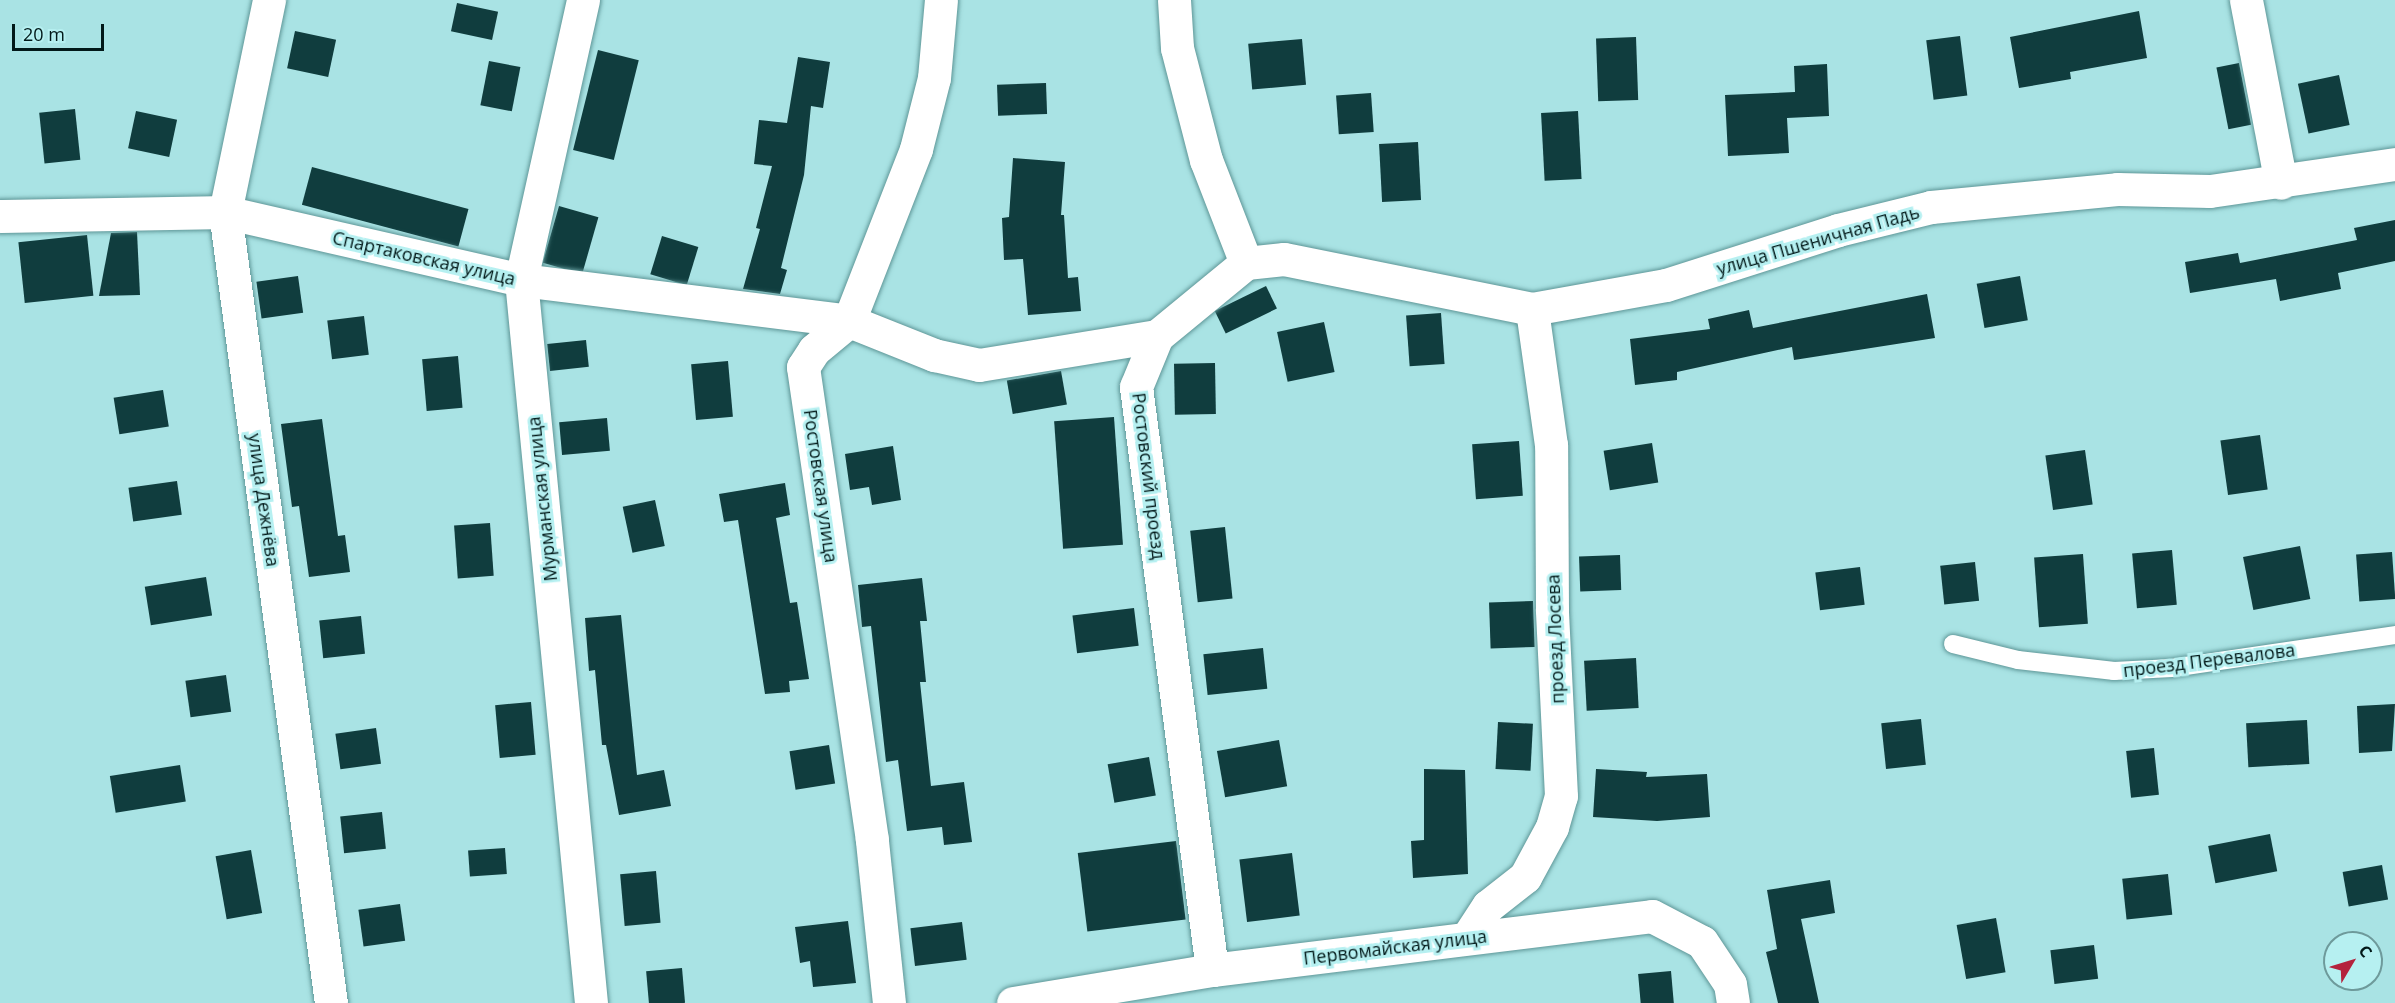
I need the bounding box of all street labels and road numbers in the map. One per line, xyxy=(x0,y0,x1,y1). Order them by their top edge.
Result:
street label: улица Пшеничная Падь xyxy=(1714,201,1922,279)
street label: Спартаковская улица xyxy=(330,226,518,290)
street label: Ростовский проезд xyxy=(1128,392,1170,560)
street label: Ростовская улица xyxy=(800,408,842,564)
street label: Мурманская улица xyxy=(523,416,561,582)
street label: улица Дежнёва xyxy=(244,432,284,568)
street label: проезд Лосева xyxy=(1542,574,1568,704)
street label: проезд Перевалова xyxy=(2122,639,2296,681)
street label: Первомайская улица xyxy=(1302,925,1488,969)

